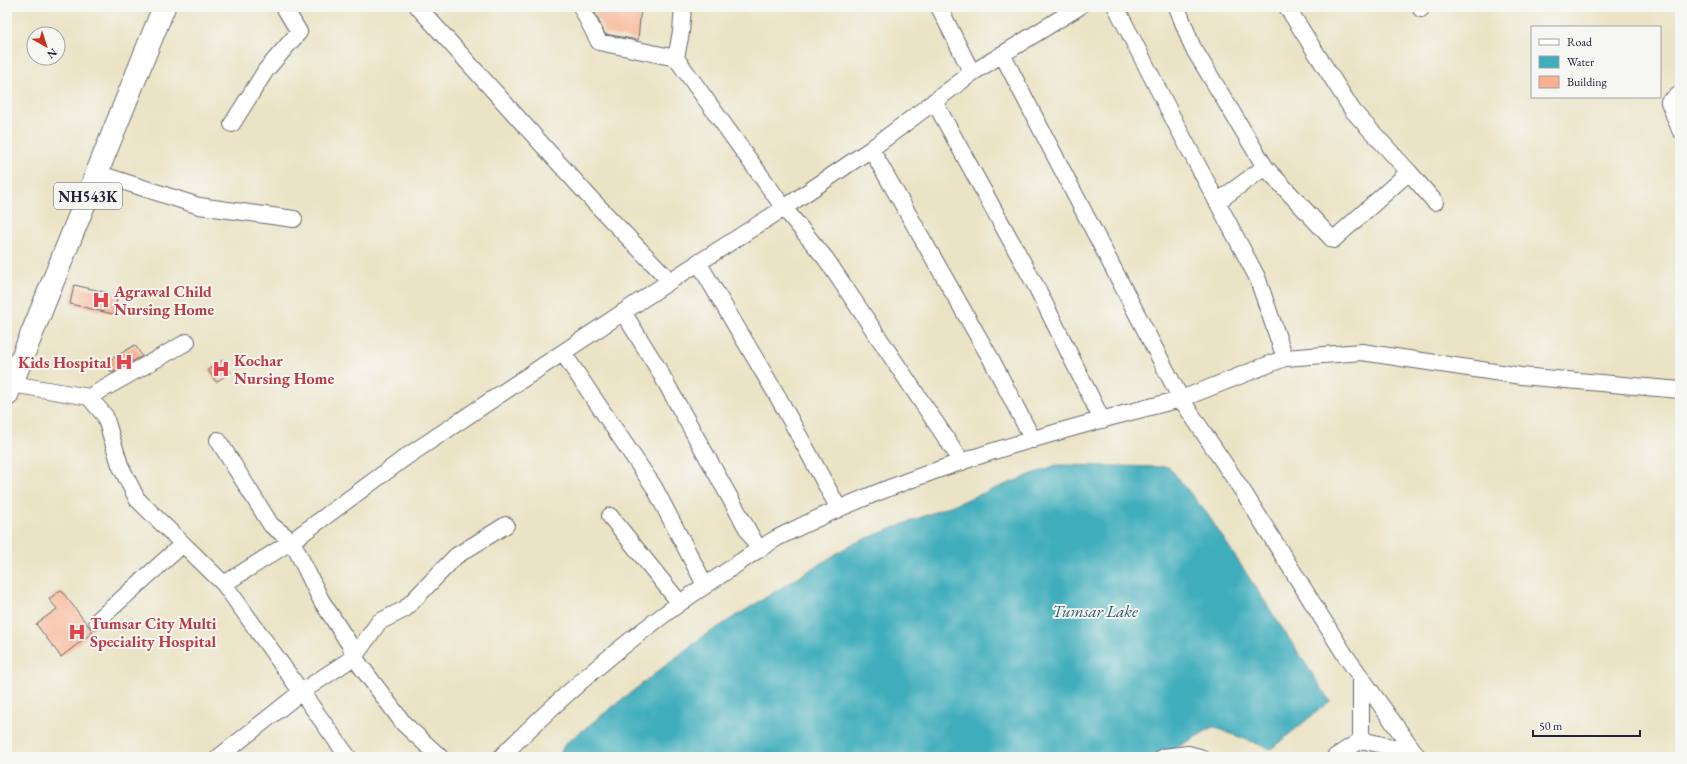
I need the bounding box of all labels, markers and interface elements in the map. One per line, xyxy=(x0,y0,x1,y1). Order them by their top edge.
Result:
north arrow xyxy=(26,26,66,66)
legend xyxy=(1531,26,1661,98)
text: Road xyxy=(1567,34,1593,50)
text: N xyxy=(44,46,60,62)
text: Water xyxy=(1567,54,1594,70)
text: Building xyxy=(1567,74,1608,90)
road number: NH543K xyxy=(54,183,122,209)
place label: Agrawal Child Nursing Home xyxy=(113,281,214,320)
hospital icon: Agrawal Child Nursing Home xyxy=(91,290,111,310)
place label: Kochar Nursing Home xyxy=(234,350,334,389)
place label: Kids Hospital xyxy=(18,352,111,373)
hospital icon: Kids Hospital xyxy=(114,352,134,372)
hospital icon: Kochar Nursing Home xyxy=(211,359,231,379)
water label: Tumsar Lake xyxy=(1052,600,1138,622)
place label: Tumsar City Multi Speciality Hospital xyxy=(90,613,217,652)
hospital icon: Tumsar City Multi Speciality Hospital xyxy=(67,622,87,642)
scale bar xyxy=(1533,712,1640,738)
text: 50 m xyxy=(1539,718,1563,734)

